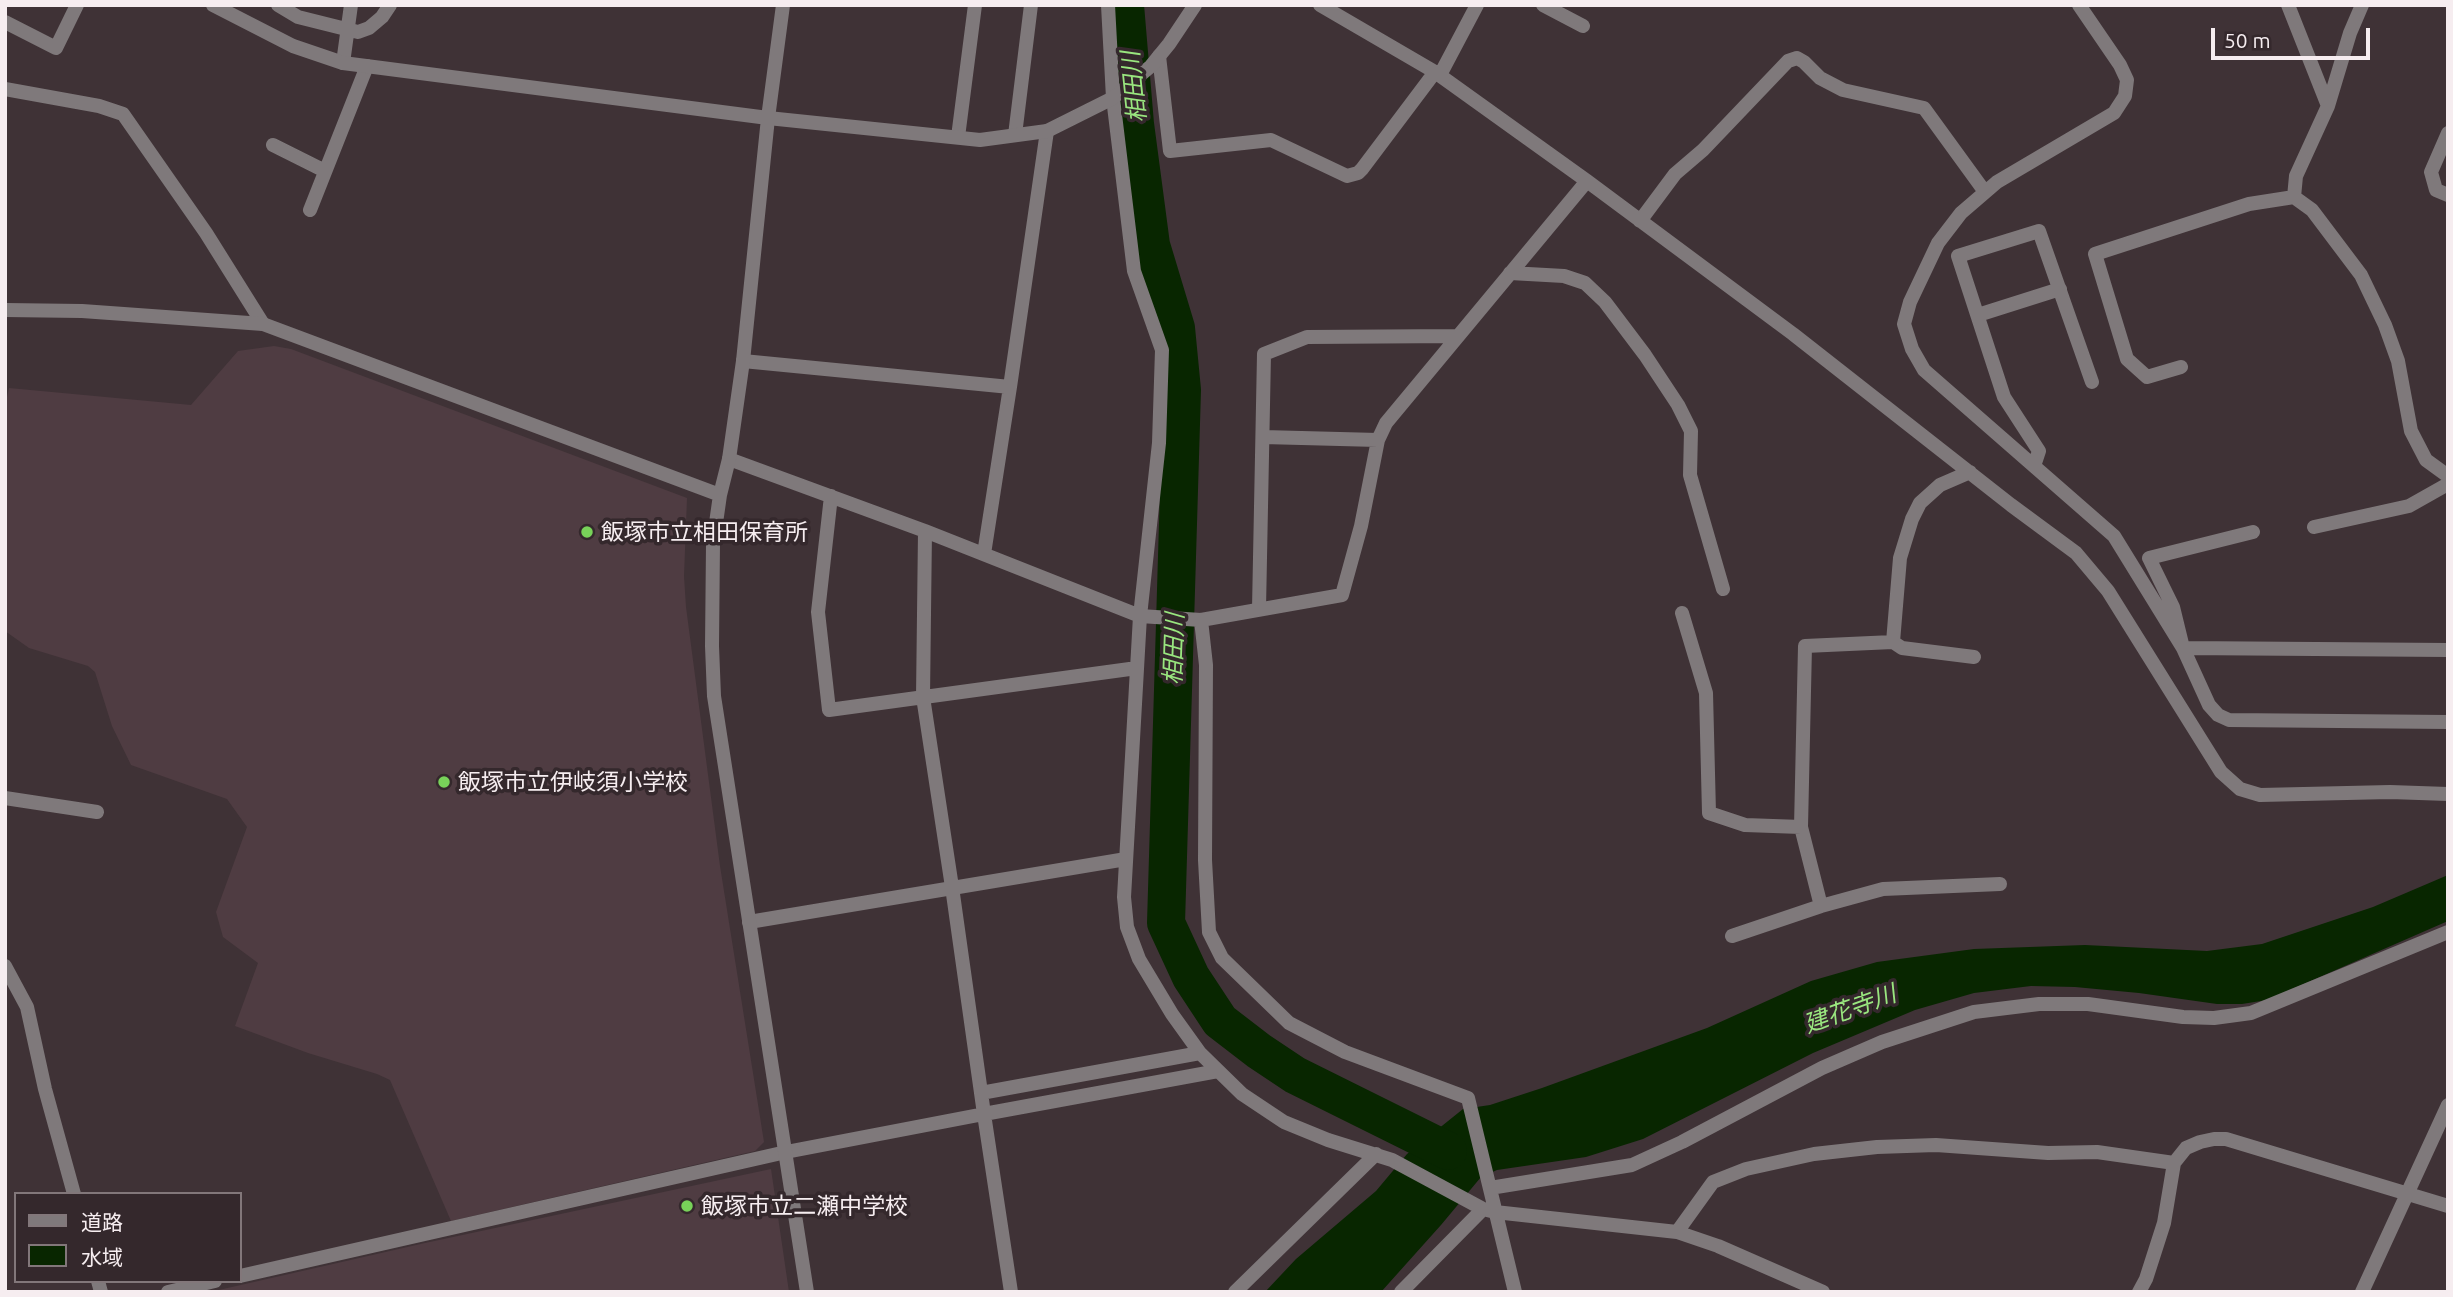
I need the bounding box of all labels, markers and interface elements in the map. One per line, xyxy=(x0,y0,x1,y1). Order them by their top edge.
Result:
scale bar xyxy=(2215,14,2374,58)
text: 50 m xyxy=(2224,28,2271,52)
water label: 相田川 xyxy=(1116,50,1152,124)
place label: 飯塚市立相田保育所 xyxy=(601,518,808,546)
marker: 飯塚市立相田保育所 xyxy=(579,524,595,540)
water label: 相田川 xyxy=(1158,613,1190,685)
place label: 飯塚市立伊岐須小学校 xyxy=(458,768,688,796)
marker: 飯塚市立伊岐須小学校 xyxy=(436,774,452,790)
water label: 建花寺川 xyxy=(1800,979,1900,1039)
legend xyxy=(14,1192,242,1283)
place label: 飯塚市立二瀬中学校 xyxy=(701,1192,908,1220)
marker: 飯塚市立二瀬中学校 xyxy=(679,1198,695,1214)
text: 道路 xyxy=(81,1210,123,1234)
text: 水域 xyxy=(81,1245,123,1269)

